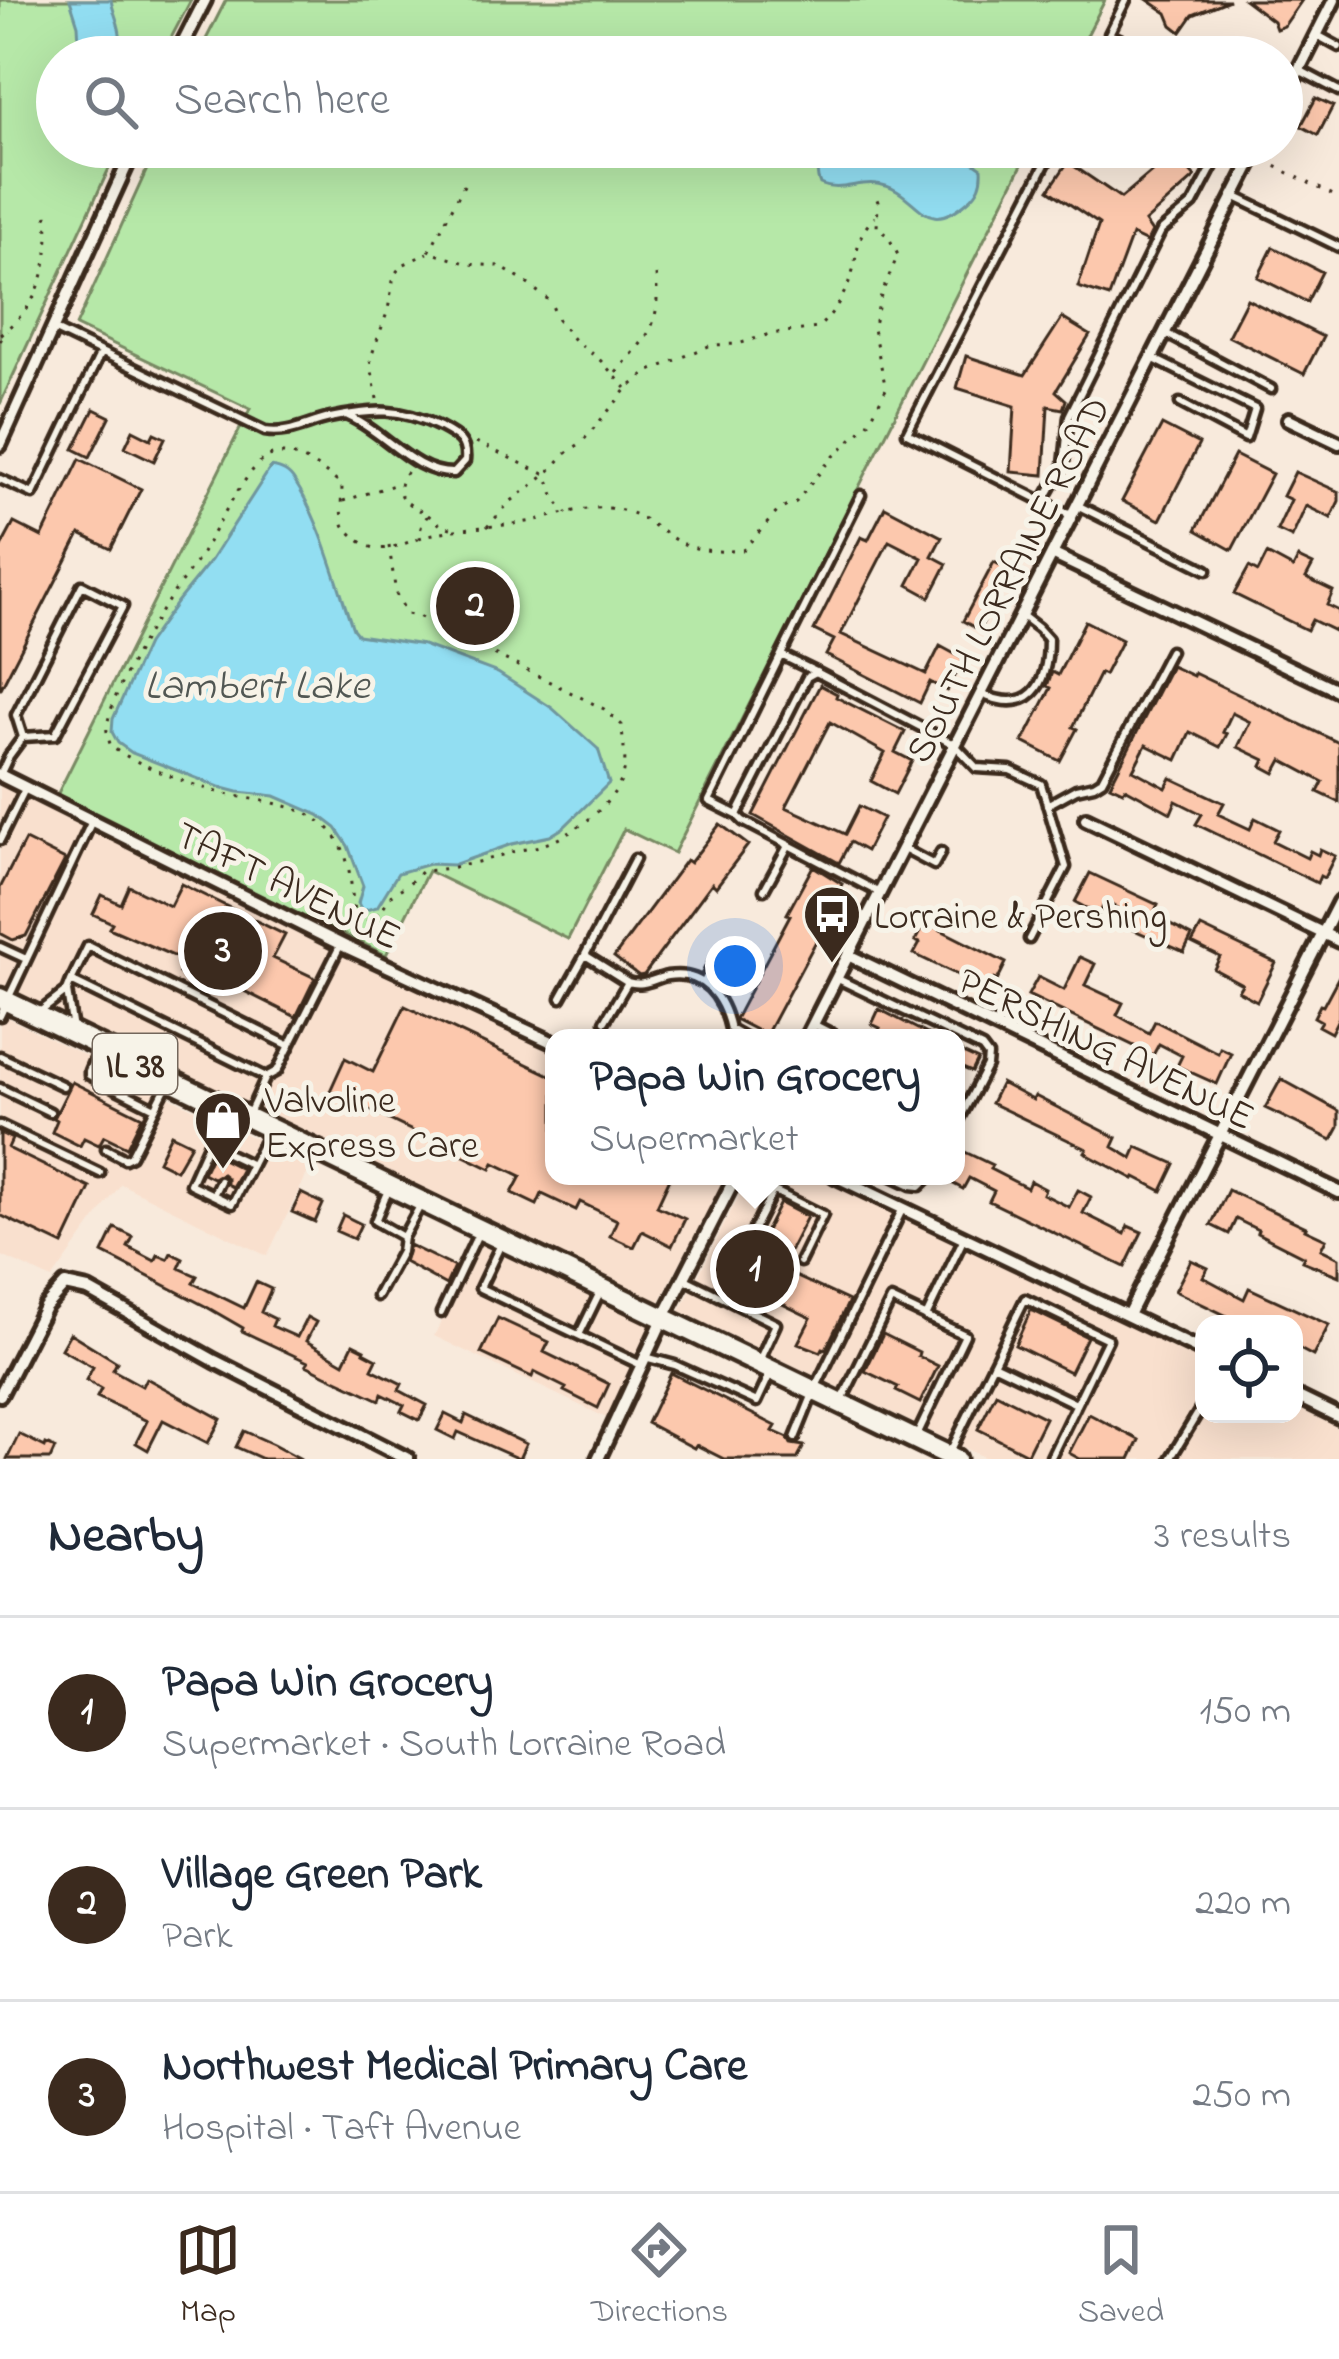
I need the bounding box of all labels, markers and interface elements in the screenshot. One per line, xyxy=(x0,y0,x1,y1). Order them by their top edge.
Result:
search box xyxy=(36,36,1303,168)
icon: search xyxy=(78,69,144,135)
text: Search here xyxy=(174,69,390,135)
street label: SOUTH LORRAINE ROAD xyxy=(893,388,1127,774)
pin: 2 xyxy=(436,561,514,651)
water label: Lambert Lake xyxy=(145,657,372,718)
street label: TAFT AVENUE xyxy=(165,809,409,967)
bus stop icon: Lorraine & Pershing xyxy=(801,883,863,965)
place label: Lorraine & Pershing xyxy=(874,890,1167,947)
pin: 3 xyxy=(184,906,262,996)
your location xyxy=(705,936,765,996)
street label: PERSHING AVENUE xyxy=(947,955,1263,1148)
popup xyxy=(545,1029,965,1185)
road number: IL 38 xyxy=(93,1034,177,1094)
text: Papa Win Grocery xyxy=(589,1046,921,1112)
place label: Valvoline Express Care xyxy=(264,1074,479,1176)
shop icon: Valvoline Express Care xyxy=(192,1089,254,1171)
text: Supermarket xyxy=(589,1112,799,1169)
pin: 1 xyxy=(716,1224,794,1314)
map controls xyxy=(1195,1315,1303,1423)
button: locate xyxy=(1195,1315,1303,1423)
text: Nearby xyxy=(48,1500,204,1575)
text: 3 results xyxy=(1154,1509,1291,1566)
text: Papa Win Grocery xyxy=(162,1651,493,1717)
text: 1 xyxy=(81,1684,93,1741)
text: 150 m xyxy=(1199,1684,1291,1741)
text: Supermarket · South Lorraine Road xyxy=(162,1717,726,1774)
text: Village Green Park xyxy=(162,1843,482,1909)
text: 2 xyxy=(77,1876,97,1933)
text: 220 m xyxy=(1195,1876,1291,1933)
text: Park xyxy=(162,1909,232,1966)
text: Northwest Medical Primary Care xyxy=(162,2035,747,2101)
text: 3 xyxy=(79,2068,95,2125)
text: 250 m xyxy=(1192,2068,1291,2125)
text: Hospital · Taft Avenue xyxy=(162,2101,521,2158)
tab: Map xyxy=(175,2217,241,2337)
tab: Directions xyxy=(591,2217,728,2337)
tab: Saved xyxy=(1078,2217,1164,2337)

